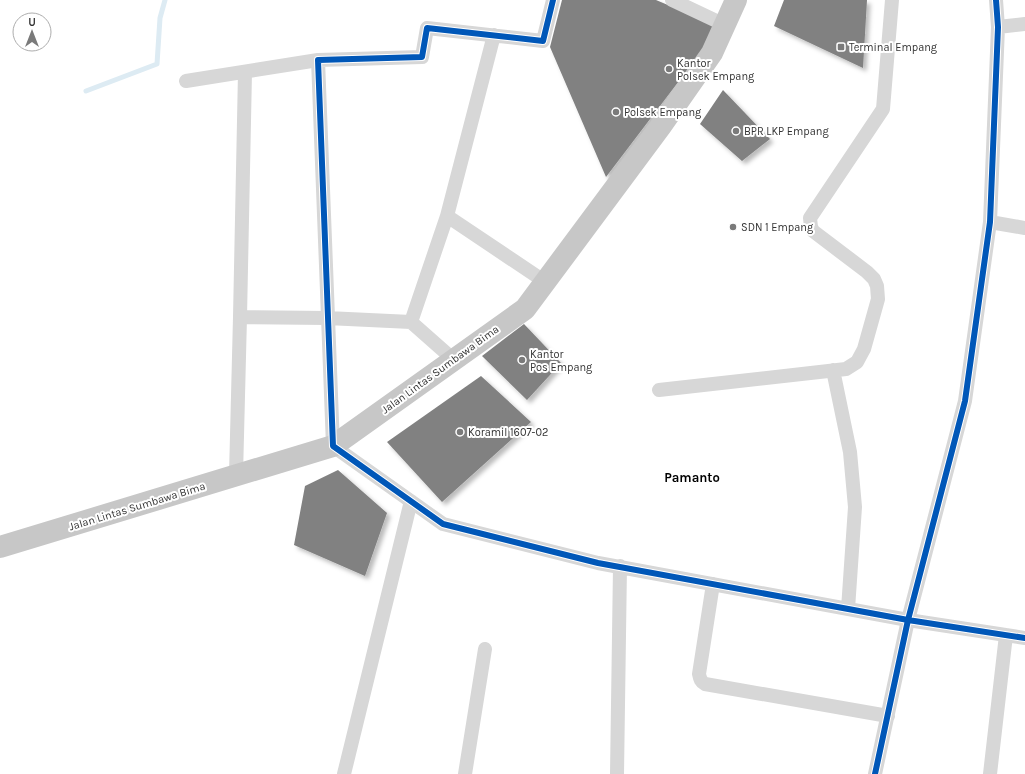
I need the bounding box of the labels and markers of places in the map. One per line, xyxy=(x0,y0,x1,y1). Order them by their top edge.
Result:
place label: Terminal Empang xyxy=(849,41,938,54)
marker: Terminal Empang xyxy=(836,42,846,52)
place label: Kantor Polsek Empang xyxy=(677,57,755,83)
marker: Kantor Polsek Empang xyxy=(664,64,674,74)
place label: Polsek Empang xyxy=(624,106,702,119)
marker: Polsek Empang xyxy=(611,107,621,117)
place label: BPR LKP Empang xyxy=(744,125,829,138)
marker: BPR LKP Empang xyxy=(731,126,741,136)
place label: SDN 1 Empang xyxy=(741,221,814,234)
marker: SDN 1 Empang xyxy=(728,222,738,232)
place label: Kantor Pos Empang xyxy=(530,348,593,374)
marker: Kantor Pos Empang xyxy=(517,355,527,365)
place label: Koramil 1607-02 xyxy=(468,426,548,439)
marker: Koramil 1607-02 xyxy=(455,427,465,437)

